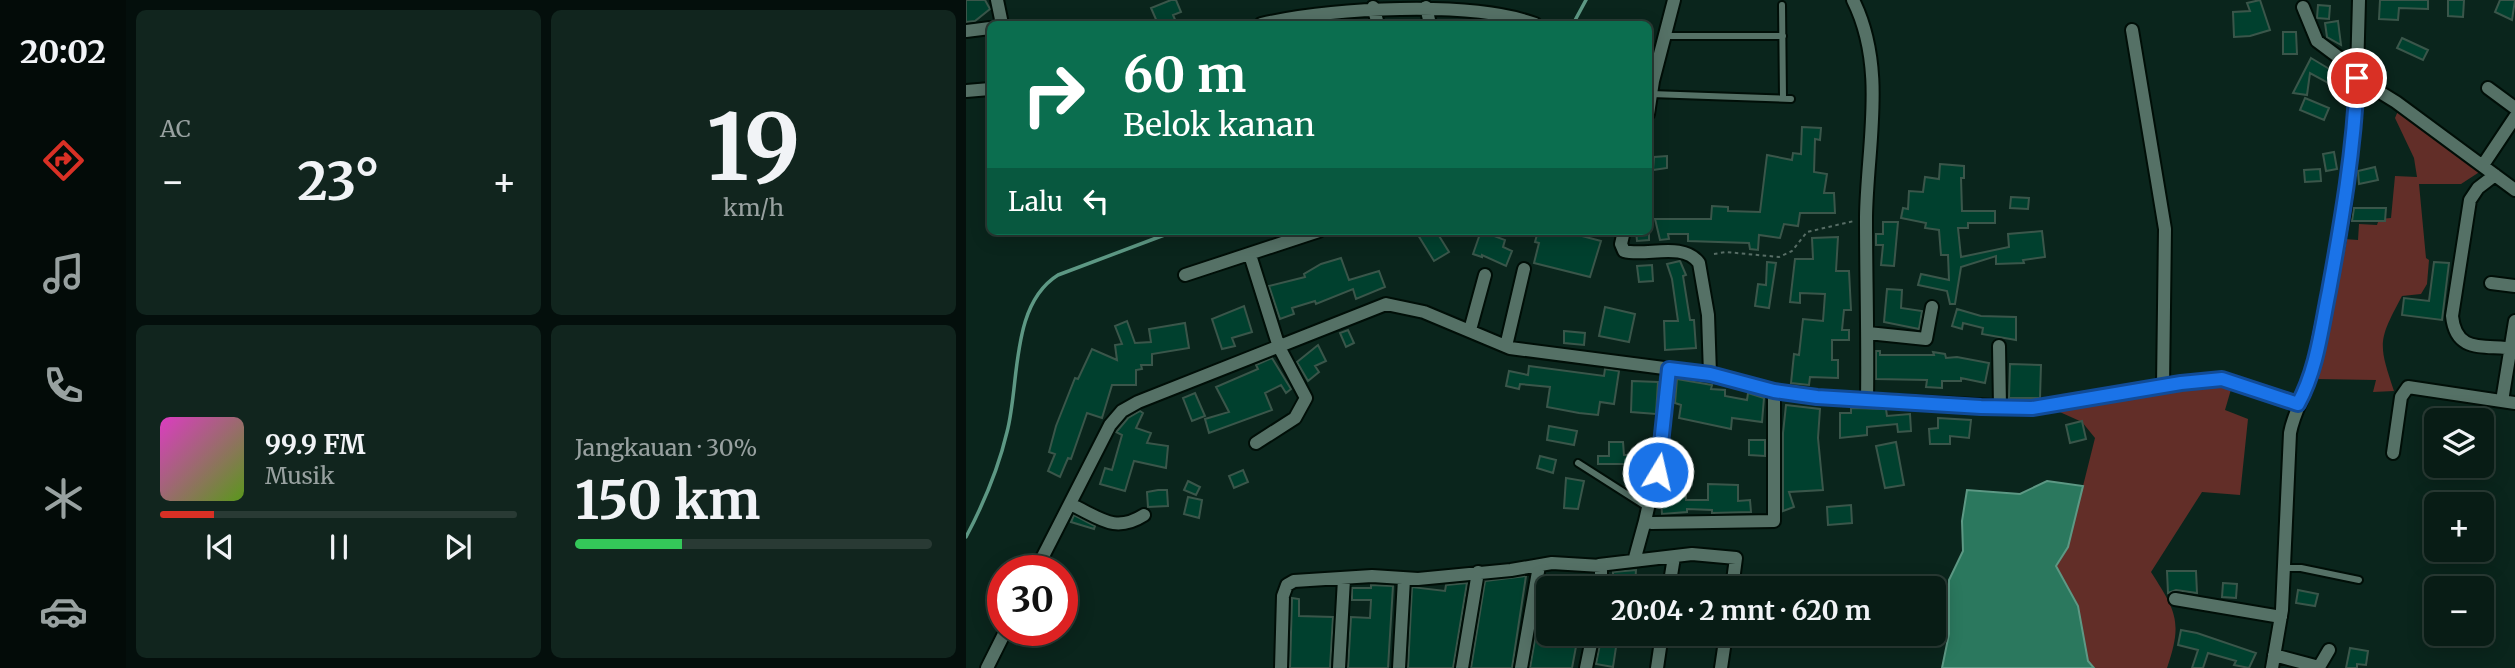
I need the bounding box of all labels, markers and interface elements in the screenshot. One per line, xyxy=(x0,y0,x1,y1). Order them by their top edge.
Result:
text: 20:02 xyxy=(20,32,106,72)
text: 60 m xyxy=(1123,44,1246,105)
pin xyxy=(2327,48,2387,108)
icon: right xyxy=(1008,49,1099,140)
icon: arrive xyxy=(2338,59,2376,97)
text: 19 xyxy=(706,90,801,205)
text: Belok kanan xyxy=(1123,105,1315,145)
text: AC xyxy=(160,114,191,143)
icon: directions xyxy=(39,136,88,185)
text: 23° xyxy=(297,149,380,214)
text: − xyxy=(160,158,185,205)
text: + xyxy=(492,158,517,205)
icon: left xyxy=(1077,182,1115,220)
text: Lalu xyxy=(1008,185,1063,218)
text: km/h xyxy=(723,193,784,222)
icon: music xyxy=(39,249,88,298)
icon: phone xyxy=(39,361,88,410)
map controls xyxy=(2424,408,2494,646)
button: layers xyxy=(2424,408,2494,478)
text: 99.9 FM xyxy=(265,428,365,461)
text: Jangkauan · 30% xyxy=(575,433,757,462)
position arrow xyxy=(1621,435,1695,509)
text: Musik xyxy=(265,461,335,490)
text: 150 km xyxy=(575,468,760,533)
icon: climate xyxy=(39,474,88,523)
button: + xyxy=(2424,492,2494,562)
icon: previous xyxy=(201,528,239,566)
icon: pause xyxy=(320,528,358,566)
icon: next xyxy=(439,528,477,566)
speed limit sign: 30 xyxy=(987,555,1078,646)
button: − xyxy=(2424,576,2494,646)
icon: car xyxy=(39,587,88,636)
text: 20:04 · 2 mnt · 620 m xyxy=(1611,594,1871,627)

